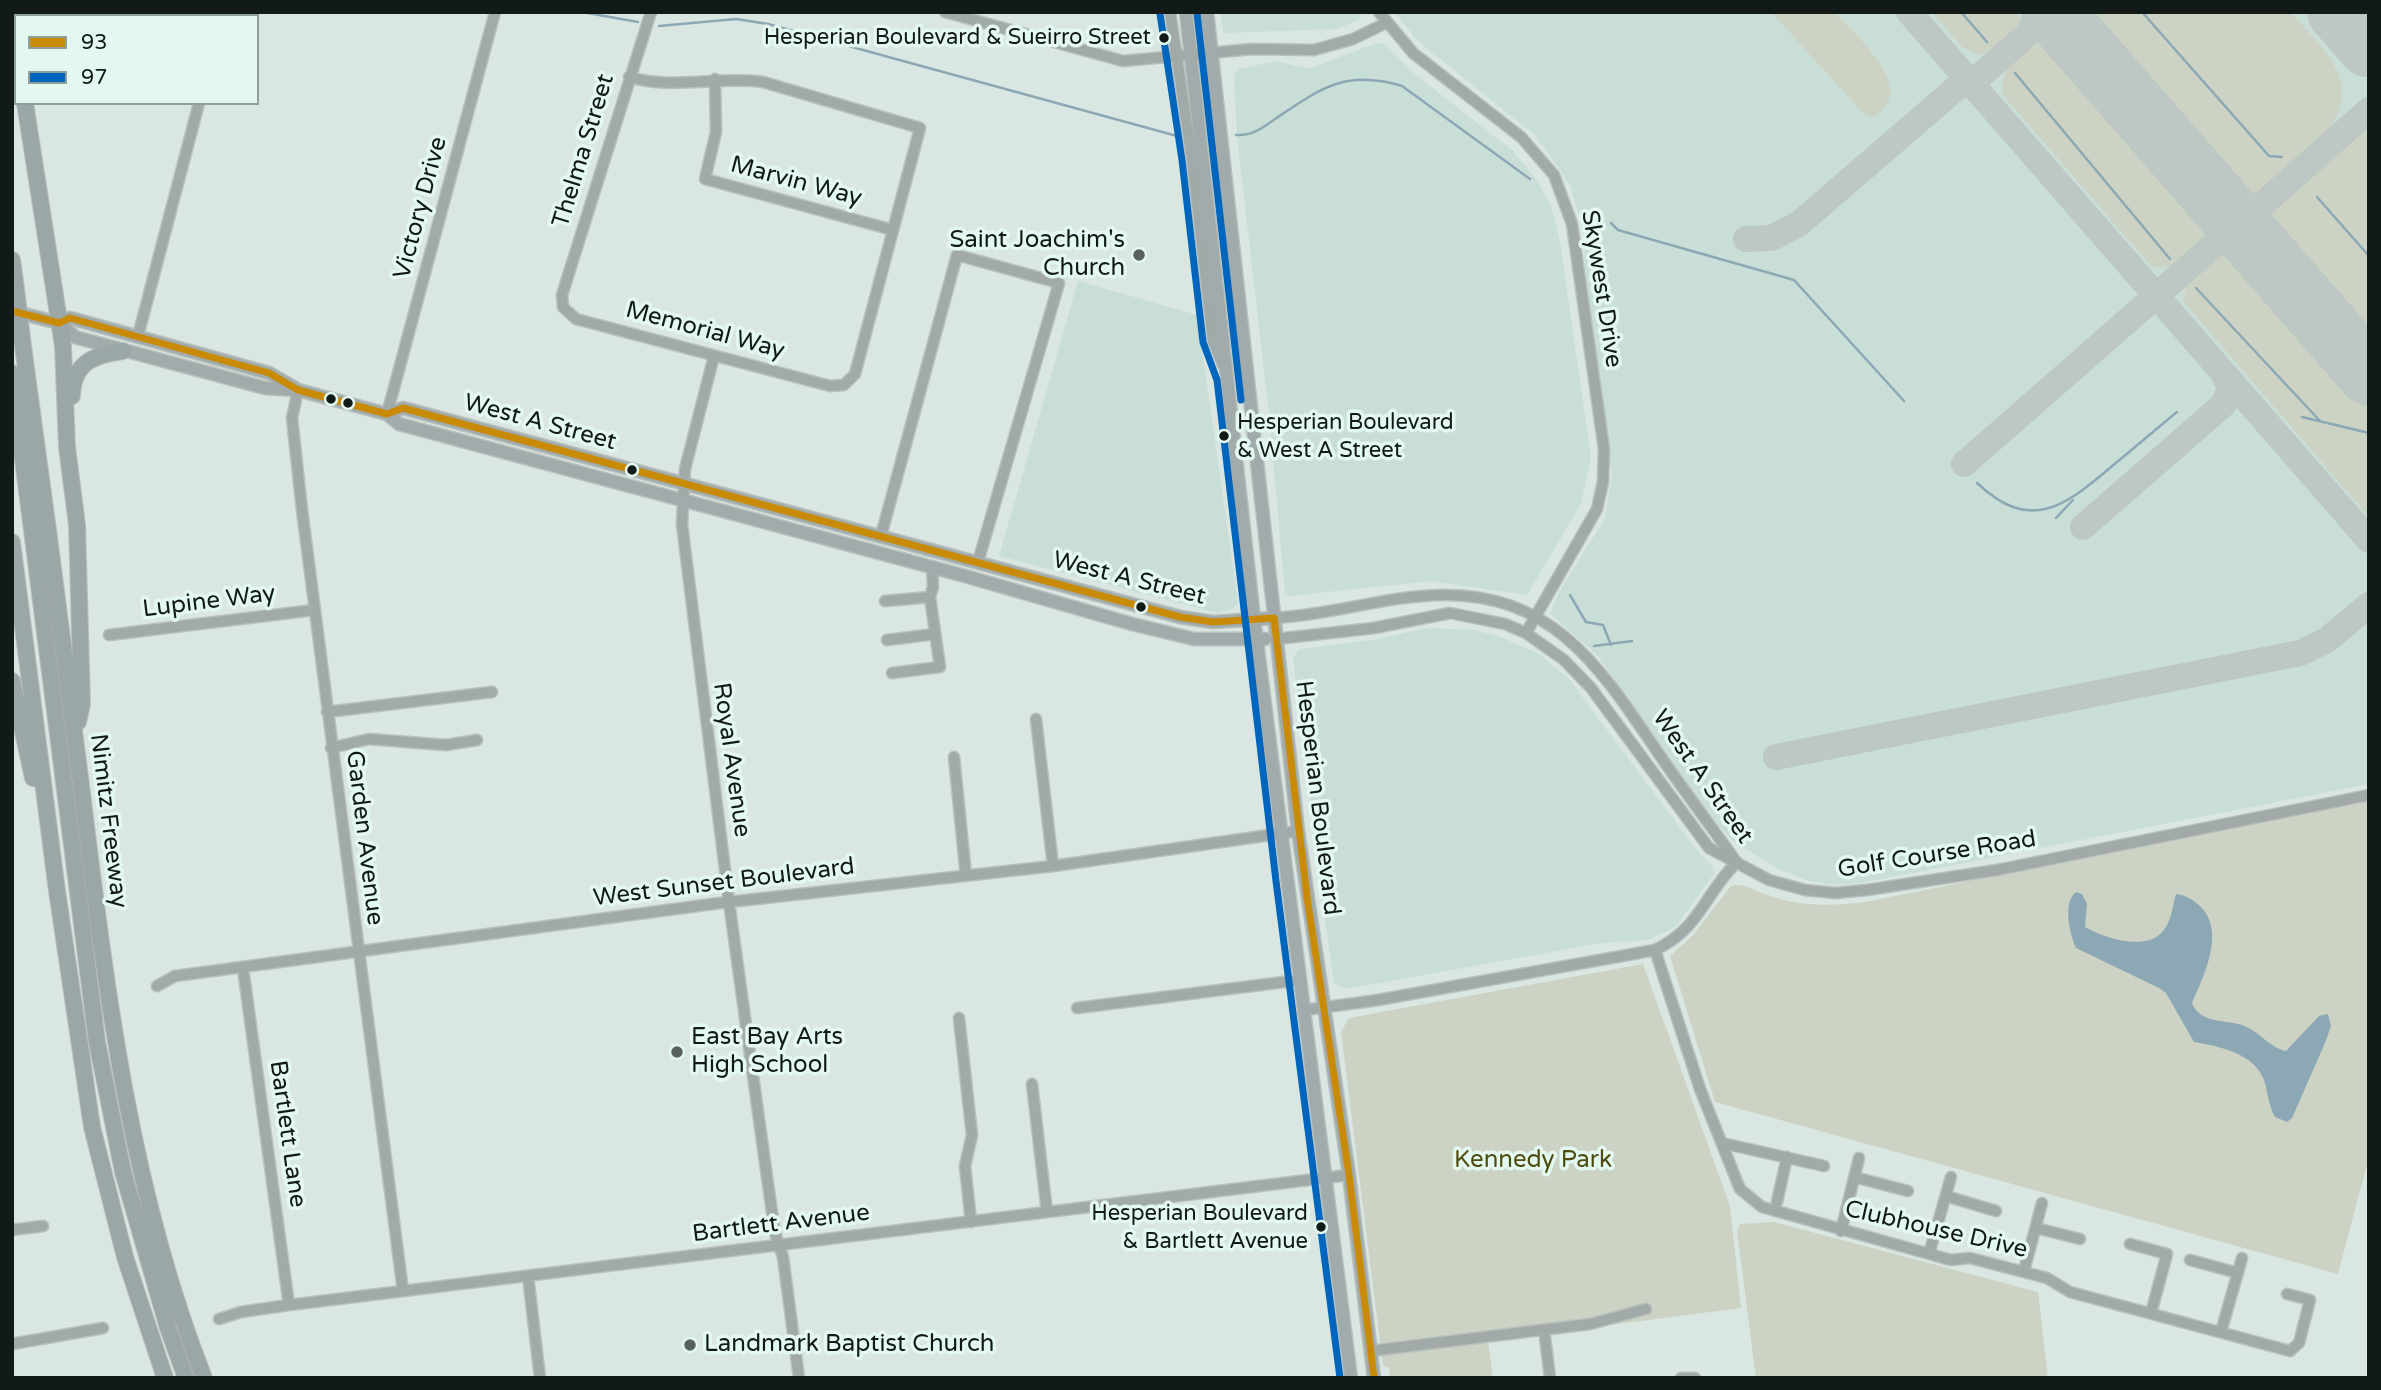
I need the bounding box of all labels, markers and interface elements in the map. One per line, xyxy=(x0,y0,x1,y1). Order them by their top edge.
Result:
legend xyxy=(14,14,259,105)
place label: Hesperian Boulevard & Sueirro Street xyxy=(764,25,1151,51)
text: 93 xyxy=(81,30,107,55)
marker: Hesperian Boulevard & Sueirro Street xyxy=(1157,31,1171,45)
text: 97 xyxy=(81,65,107,90)
street label: Thelma Street xyxy=(547,71,621,231)
street label: Victory Drive xyxy=(388,134,454,282)
street label: Marvin Way xyxy=(727,151,865,213)
street label: Skywest Drive xyxy=(1574,208,1628,370)
place label: Saint Joachim's Church xyxy=(949,227,1125,283)
marker: Saint Joachim's Church xyxy=(1131,247,1147,263)
street label: Memorial Way xyxy=(622,296,788,366)
street label: West A Street xyxy=(461,389,619,457)
unlabelled marker xyxy=(324,392,338,406)
unlabelled marker xyxy=(341,396,355,410)
place label: Hesperian Boulevard & West A Street xyxy=(1237,410,1454,462)
marker: Hesperian Boulevard & West A Street xyxy=(1217,429,1231,443)
unlabelled marker xyxy=(625,463,639,477)
street label: West A Street xyxy=(1050,546,1208,612)
street label: Lupine Way xyxy=(141,580,277,624)
unlabelled marker xyxy=(1134,600,1148,614)
street label: Hesperian Boulevard xyxy=(1288,679,1346,917)
street label: Royal Avenue xyxy=(706,681,756,839)
street label: West A Street xyxy=(1645,705,1759,849)
street label: Nimitz Freeway xyxy=(83,732,133,910)
street label: Garden Avenue xyxy=(339,749,389,927)
street label: Golf Course Road xyxy=(1836,825,2038,885)
street label: West Sunset Boulevard xyxy=(592,853,856,913)
place label: East Bay Arts High School xyxy=(691,1024,843,1080)
marker: East Bay Arts High School xyxy=(669,1044,685,1060)
street label: Bartlett Lane xyxy=(262,1059,312,1209)
park label: Kennedy Park xyxy=(1454,1147,1612,1175)
street label: Clubhouse Drive xyxy=(1842,1195,2030,1265)
street label: Bartlett Avenue xyxy=(691,1199,871,1249)
place label: Hesperian Boulevard & Bartlett Avenue xyxy=(1091,1201,1308,1252)
marker: Hesperian Boulevard & Bartlett Avenue xyxy=(1314,1220,1328,1234)
place label: Landmark Baptist Church xyxy=(704,1331,994,1359)
marker: Landmark Baptist Church xyxy=(682,1337,698,1353)

